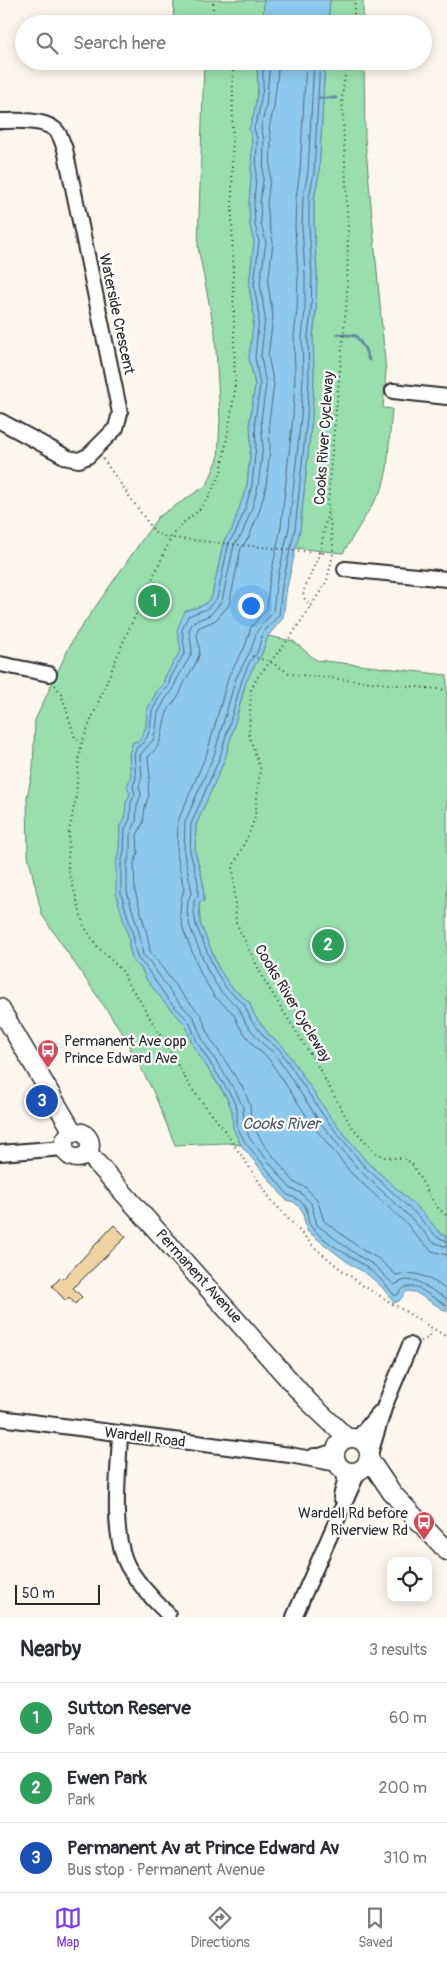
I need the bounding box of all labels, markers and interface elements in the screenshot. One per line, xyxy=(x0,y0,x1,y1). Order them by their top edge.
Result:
search box xyxy=(15,15,432,70)
icon: search xyxy=(33,29,61,57)
text: Search here xyxy=(73,31,166,55)
street label: Waterside Crescent xyxy=(94,252,139,377)
street label: Cooks River Cycleway xyxy=(310,370,339,505)
pin: 1 xyxy=(138,582,170,620)
your location xyxy=(238,593,264,619)
pin: 2 xyxy=(312,926,344,964)
street label: Cooks River Cycleway xyxy=(250,941,335,1066)
place label: Permanent Ave opp Prince Edward Ave xyxy=(64,1032,187,1068)
bus stop icon: Permanent Ave opp Prince Edward Ave xyxy=(36,1038,60,1069)
pin: 3 xyxy=(26,1082,58,1120)
water label: Cooks River xyxy=(242,1114,322,1134)
street label: Permanent Avenue xyxy=(151,1225,246,1328)
street label: Wardell Road xyxy=(103,1423,186,1452)
place label: Wardell Rd before Riverview Rd xyxy=(298,1504,409,1540)
bus stop icon: Wardell Rd before Riverview Rd xyxy=(412,1510,436,1541)
map controls xyxy=(387,1557,432,1602)
button: locate xyxy=(387,1557,432,1602)
scale bar xyxy=(15,1582,100,1605)
text: 50 m xyxy=(22,1585,55,1602)
text: Nearby xyxy=(20,1636,81,1663)
text: 3 results xyxy=(369,1640,427,1660)
text: Sutton Reserve xyxy=(67,1696,191,1720)
text: 1 xyxy=(33,1708,39,1728)
text: 60 m xyxy=(389,1708,427,1728)
text: Park xyxy=(67,1720,95,1740)
text: Ewen Park xyxy=(67,1766,147,1790)
text: 2 xyxy=(32,1778,40,1798)
text: 200 m xyxy=(379,1778,427,1798)
text: Park xyxy=(67,1790,95,1810)
text: Permanent Av at Prince Edward Av xyxy=(67,1836,339,1860)
text: 3 xyxy=(32,1848,40,1868)
text: 310 m xyxy=(383,1848,427,1868)
text: Bus stop · Permanent Avenue xyxy=(67,1860,265,1880)
tab: Map xyxy=(54,1904,82,1951)
tab: Directions xyxy=(190,1904,250,1951)
tab: Saved xyxy=(358,1904,393,1951)

